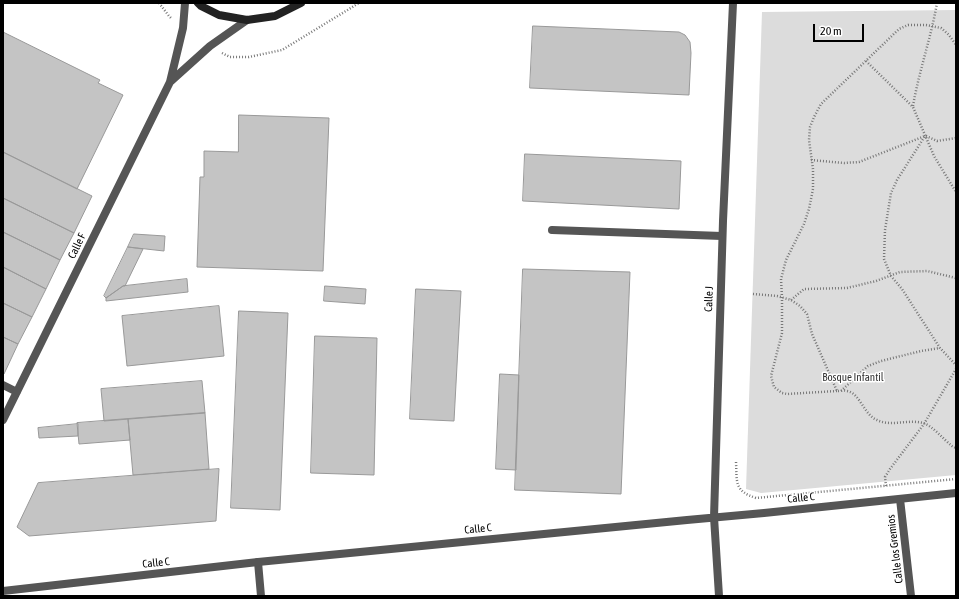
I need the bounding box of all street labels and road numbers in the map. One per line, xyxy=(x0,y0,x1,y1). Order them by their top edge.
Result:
street label: Calle F xyxy=(65,231,89,261)
street label: Calle J xyxy=(702,286,716,312)
street label: Calle C xyxy=(787,490,815,506)
street label: Calle los Gremios xyxy=(884,514,906,584)
street label: Calle C xyxy=(464,521,492,537)
street label: Calle C xyxy=(142,555,170,571)

